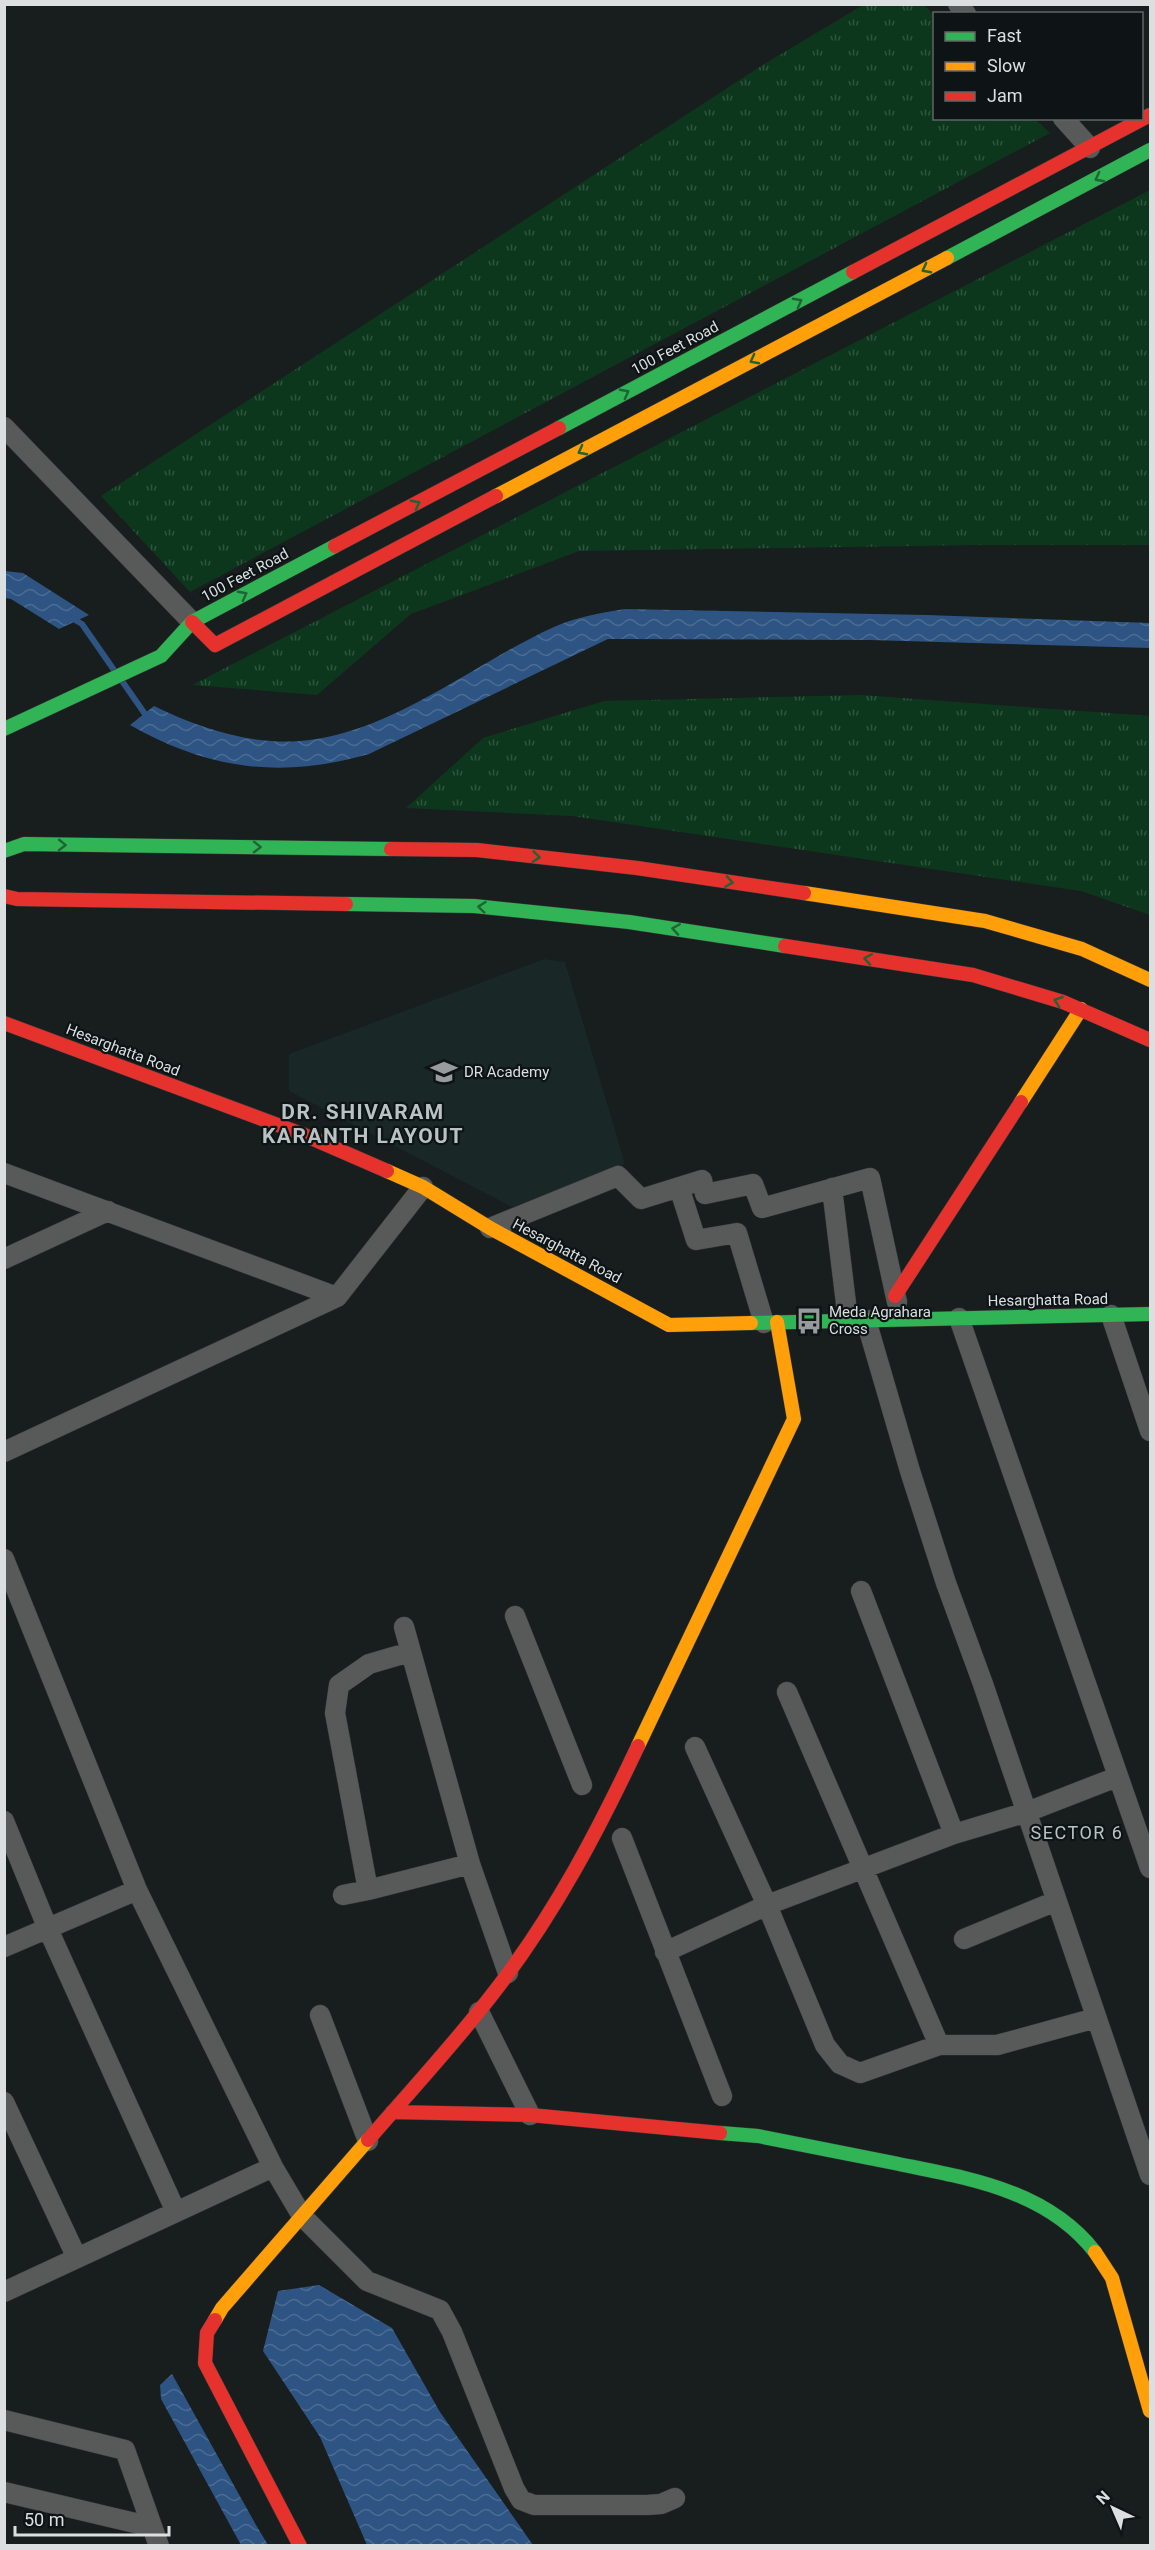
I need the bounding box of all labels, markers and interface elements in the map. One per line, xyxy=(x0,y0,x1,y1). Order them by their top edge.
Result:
legend xyxy=(933,12,1143,120)
text: Fast xyxy=(987,25,1022,46)
text: Slow xyxy=(987,55,1026,76)
text: Jam xyxy=(987,85,1023,106)
one-way arrow xyxy=(1095,171,1105,182)
one-way arrow xyxy=(922,262,933,273)
one-way arrow xyxy=(792,298,802,309)
street label: 100 Feet Road xyxy=(628,317,722,379)
one-way arrow xyxy=(750,353,760,364)
one-way arrow xyxy=(619,389,630,400)
one-way arrow xyxy=(577,444,588,455)
one-way arrow xyxy=(410,500,420,511)
street label: 100 Feet Road xyxy=(198,544,292,606)
one-way arrow xyxy=(237,591,248,602)
one-way arrow xyxy=(57,838,66,851)
one-way arrow xyxy=(252,841,261,854)
one-way arrow xyxy=(531,850,540,863)
one-way arrow xyxy=(724,875,733,887)
one-way arrow xyxy=(477,901,486,914)
one-way arrow xyxy=(671,924,680,936)
one-way arrow xyxy=(864,953,873,965)
one-way arrow xyxy=(1053,995,1064,1008)
street label: Hesarghatta Road xyxy=(64,1020,182,1080)
school or university icon: DR Academy xyxy=(429,1057,459,1087)
place label: DR Academy xyxy=(464,1063,549,1081)
district label: DR. SHIVARAM KARANTH LAYOUT xyxy=(262,1100,464,1148)
street label: Hesarghatta Road xyxy=(510,1215,624,1287)
street label: Hesarghatta Road xyxy=(988,1290,1108,1310)
place label: Meda Agrahara Cross xyxy=(829,1303,931,1338)
bus stop icon: Meda Agrahara Cross xyxy=(794,1306,824,1336)
district label: SECTOR 6 xyxy=(1031,1822,1123,1843)
north arrow xyxy=(1083,2478,1143,2538)
text: N xyxy=(1092,2487,1114,2508)
scale bar xyxy=(15,2499,170,2537)
text: 50 m xyxy=(24,2509,64,2530)

